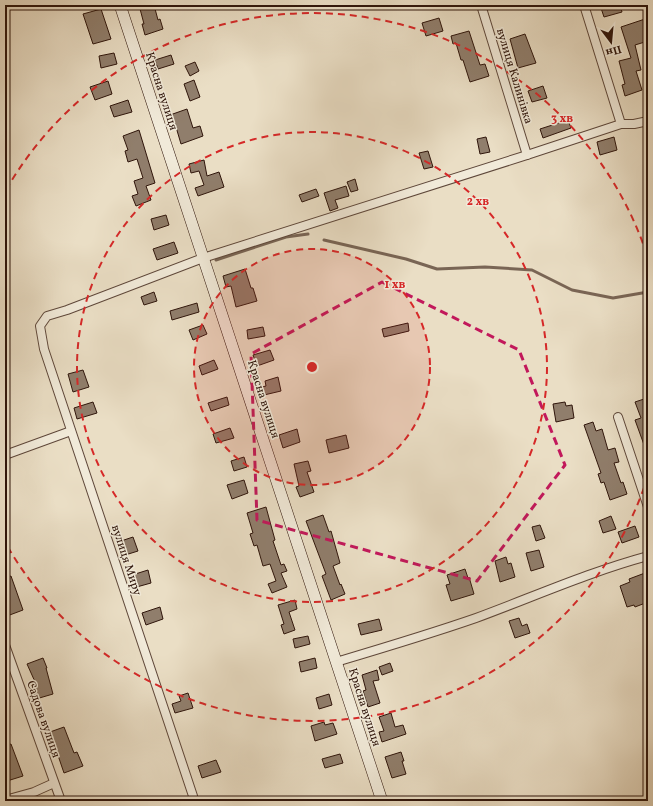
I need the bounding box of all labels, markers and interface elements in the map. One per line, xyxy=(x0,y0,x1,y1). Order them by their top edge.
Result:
north arrow xyxy=(591,22,631,62)
street label: вулиця Калинівка xyxy=(492,27,536,126)
text: Пн xyxy=(604,41,623,60)
street label: Красна вулиця xyxy=(141,50,181,132)
text: 3 хв xyxy=(551,111,573,127)
text: 2 хв xyxy=(467,194,489,210)
text: 1 хв xyxy=(385,277,406,293)
street label: Красна вулиця xyxy=(243,358,283,440)
centre of rings xyxy=(305,360,319,374)
street label: вулиця Миру xyxy=(107,523,145,598)
street label: Красна вулиця xyxy=(344,666,384,748)
street label: Садова вулиця xyxy=(22,679,64,760)

